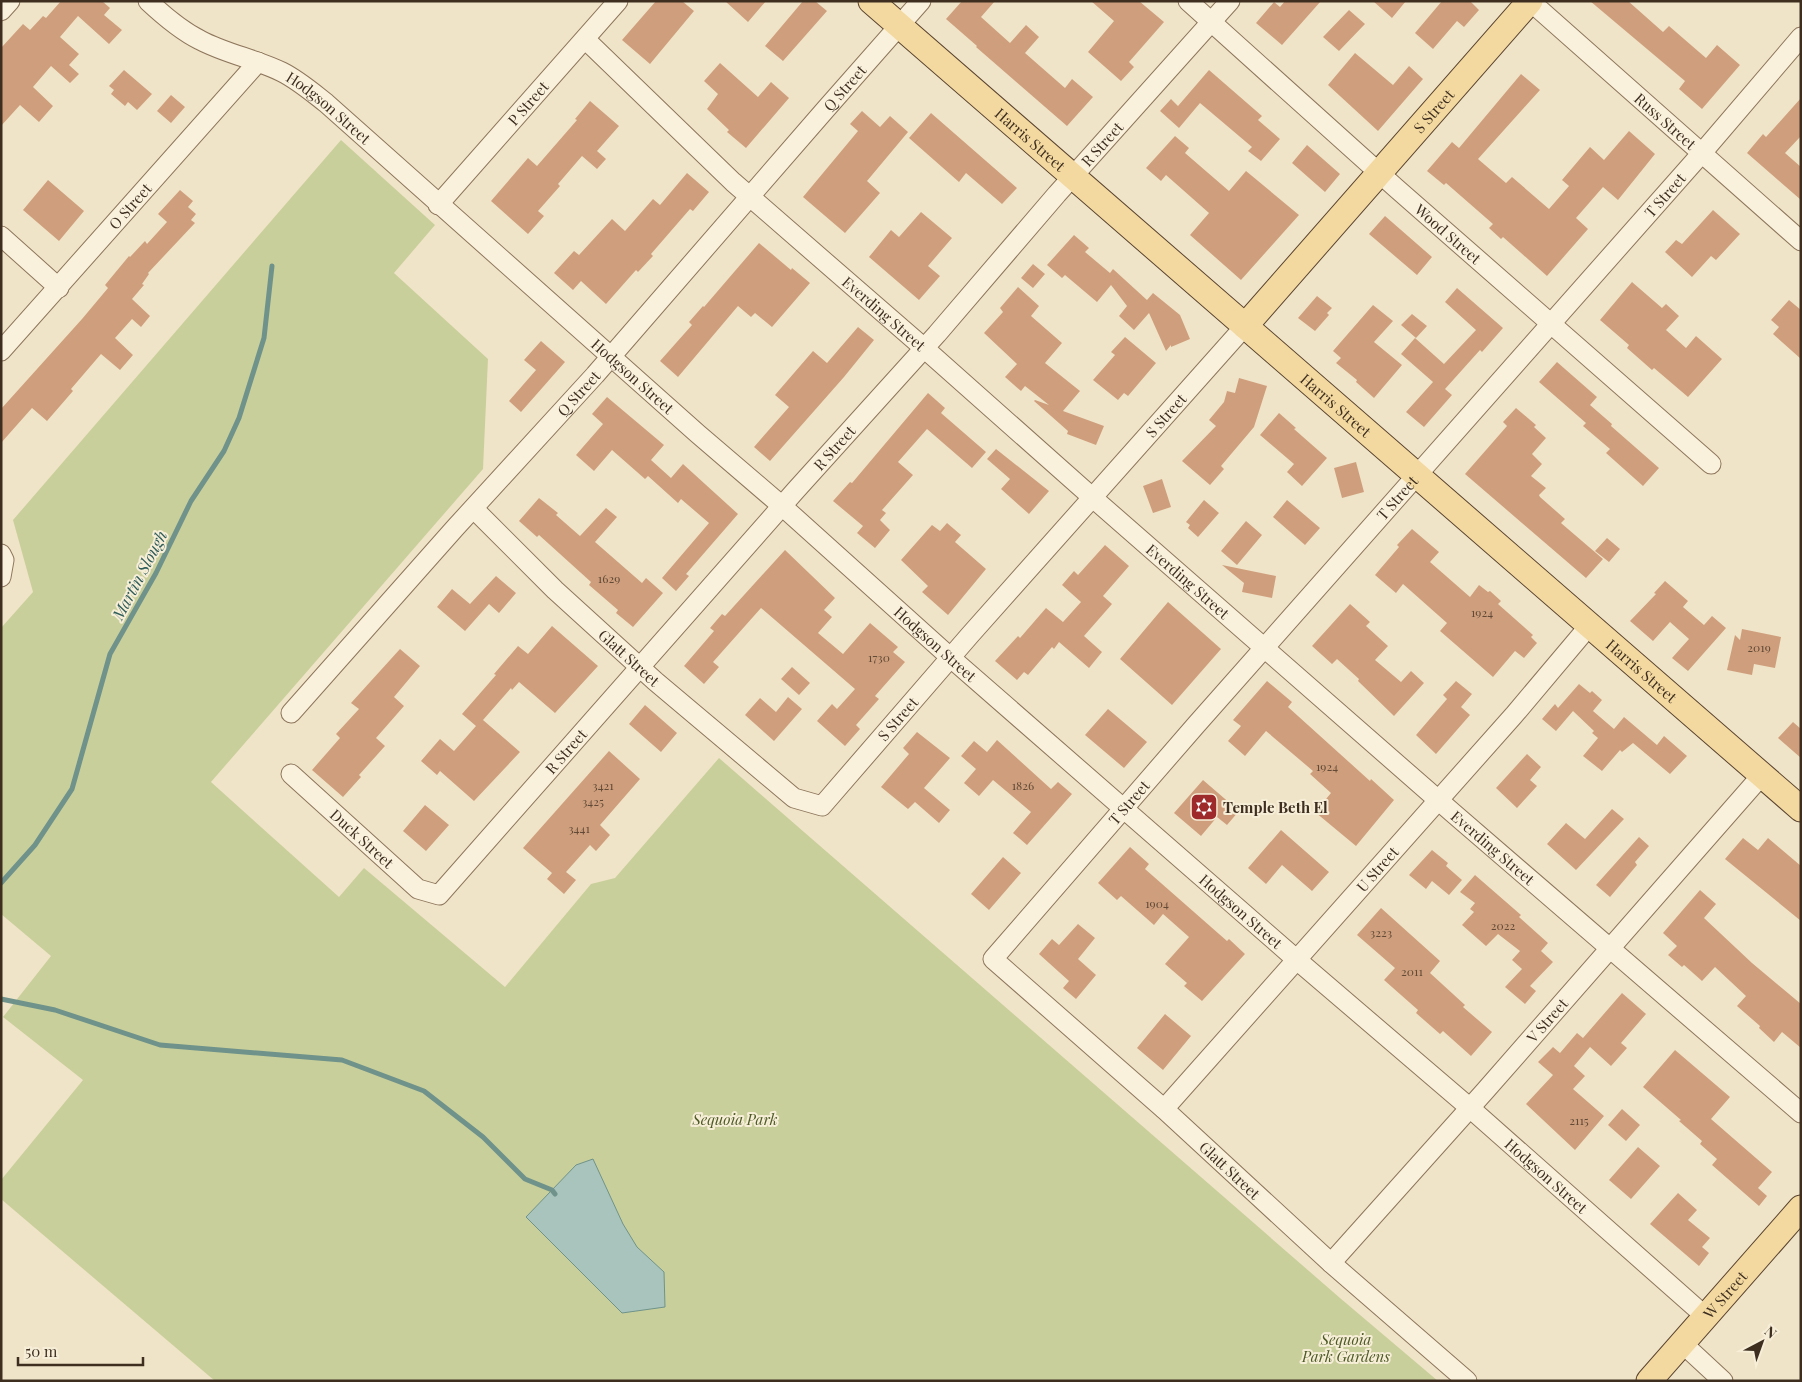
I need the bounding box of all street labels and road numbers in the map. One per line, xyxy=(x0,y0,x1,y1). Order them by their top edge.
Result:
street label: Q Street xyxy=(819,60,871,115)
street label: Hodgson Street xyxy=(283,67,376,149)
street label: P Street xyxy=(503,76,553,129)
street label: S Street xyxy=(1409,84,1459,137)
street label: Russ Street xyxy=(1630,88,1701,154)
street label: Harris Street xyxy=(991,103,1070,176)
street label: R Street xyxy=(1077,117,1128,171)
street label: T Street xyxy=(1640,168,1690,221)
street label: O Street xyxy=(104,178,156,233)
street label: Wood Street xyxy=(1410,199,1486,269)
street label: Everding Street xyxy=(838,272,931,356)
street label: Hodgson Street xyxy=(587,334,679,419)
street label: Q Street xyxy=(552,366,605,420)
street label: Harris Street xyxy=(1296,369,1376,442)
street label: S Street xyxy=(1141,389,1191,441)
street label: R Street xyxy=(809,421,860,474)
street label: T Street xyxy=(1372,471,1423,524)
street label: Everding Street xyxy=(1142,539,1234,623)
street label: Hodgson Street xyxy=(890,602,981,686)
street label: Glatt Street xyxy=(594,625,664,691)
street label: Harris Street xyxy=(1602,634,1682,707)
street label: S Street xyxy=(873,692,923,745)
street label: R Street xyxy=(541,724,592,778)
street label: T Street xyxy=(1104,775,1154,829)
street label: Duck Street xyxy=(326,805,399,873)
street label: Everding Street xyxy=(1447,806,1540,890)
street label: U Street xyxy=(1352,842,1403,896)
street label: Hodgson Street xyxy=(1195,869,1287,953)
street label: V Street xyxy=(1521,993,1572,1047)
street label: Hodgson Street xyxy=(1501,1134,1592,1218)
street label: Glatt Street xyxy=(1195,1137,1265,1204)
street label: W Street xyxy=(1698,1266,1752,1323)

